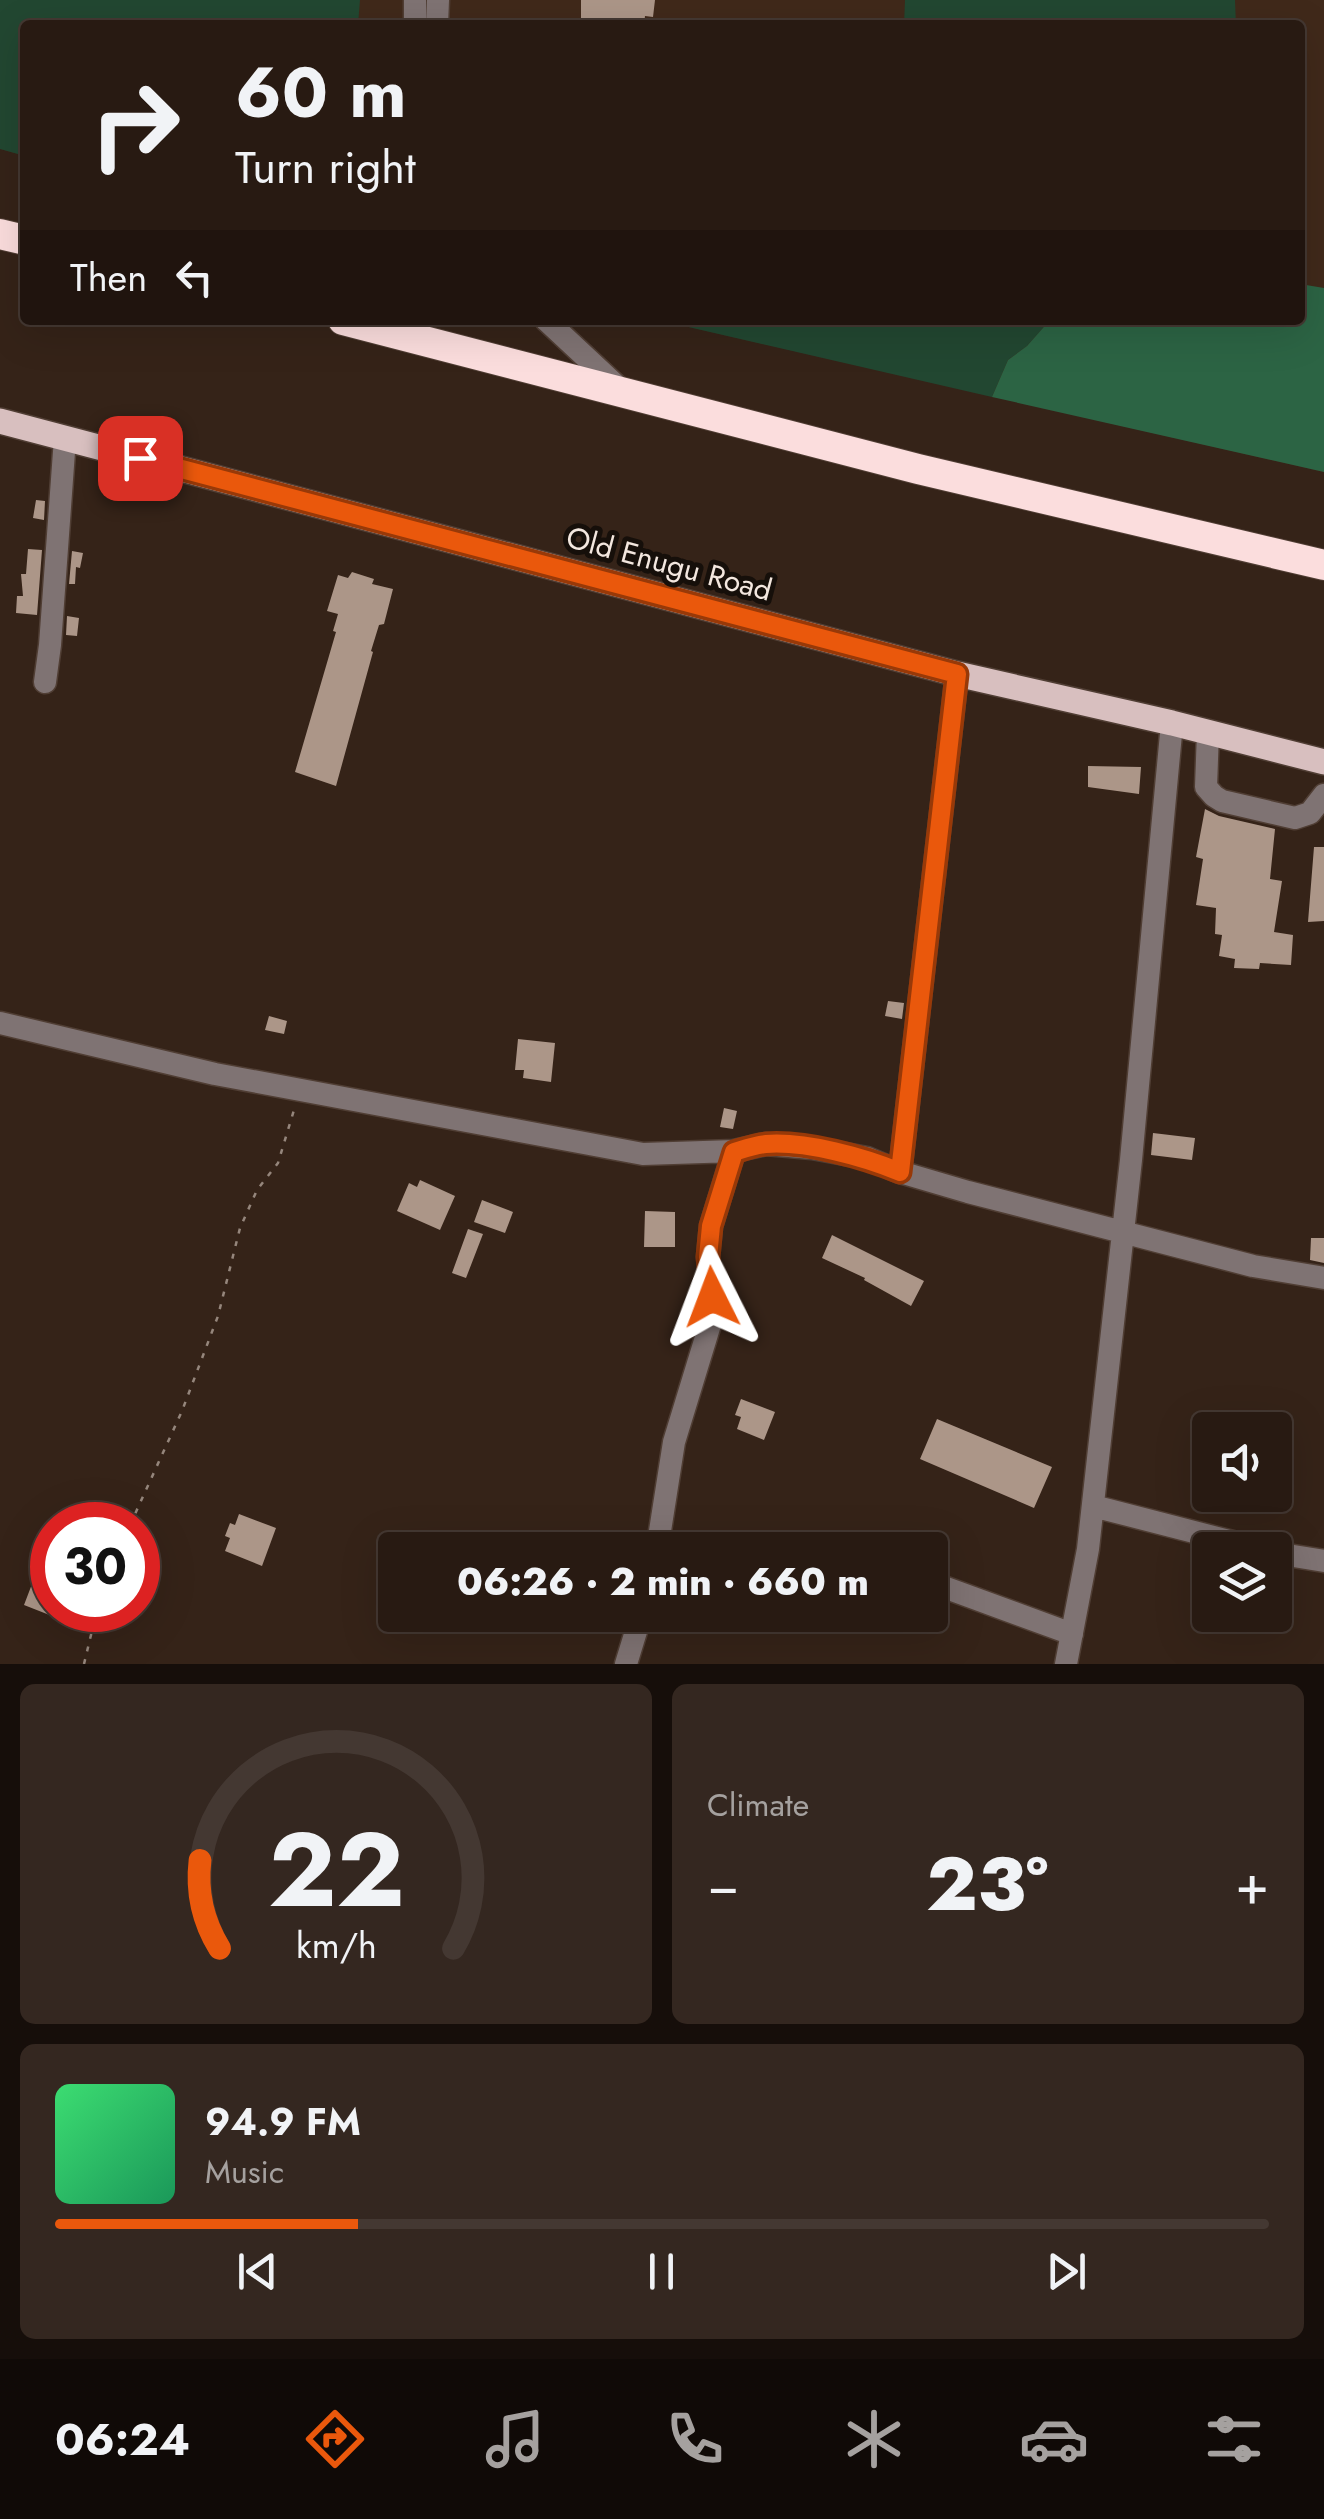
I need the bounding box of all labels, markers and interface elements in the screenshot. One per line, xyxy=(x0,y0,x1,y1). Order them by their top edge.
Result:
text: 60 m xyxy=(235,42,407,143)
icon: right xyxy=(70,60,200,190)
text: Turn right xyxy=(235,135,416,200)
text: Then xyxy=(70,250,147,305)
icon: left xyxy=(167,250,222,305)
pin xyxy=(98,416,183,501)
icon: arrive xyxy=(113,431,168,486)
street label: Old Enugu Road xyxy=(562,515,777,612)
position arrow xyxy=(660,1245,764,1349)
map controls xyxy=(1192,1412,1292,1632)
button: sound xyxy=(1192,1412,1292,1512)
speed limit sign: 30 xyxy=(30,1502,160,1632)
button: layers xyxy=(1192,1532,1292,1632)
text: 06:26 · 2 min · 660 m xyxy=(457,1554,869,1609)
text: Climate xyxy=(707,1782,809,1828)
text: 22 xyxy=(268,1795,404,1945)
text: 23° xyxy=(926,1830,1048,1938)
text: − xyxy=(707,1845,739,1925)
text: + xyxy=(1235,1845,1269,1925)
text: km/h xyxy=(296,1920,376,1971)
text: 94.9 FM xyxy=(205,2094,361,2149)
text: Music xyxy=(205,2149,284,2195)
icon: previous xyxy=(230,2244,285,2299)
icon: pause xyxy=(634,2244,689,2299)
icon: next xyxy=(1039,2244,1094,2299)
icon: directions xyxy=(300,2404,370,2474)
icon: music xyxy=(480,2404,550,2474)
icon: phone xyxy=(660,2404,730,2474)
icon: climate xyxy=(839,2404,909,2474)
icon: car xyxy=(1019,2404,1089,2474)
icon: filters xyxy=(1199,2404,1269,2474)
text: 06:24 xyxy=(55,2407,190,2472)

